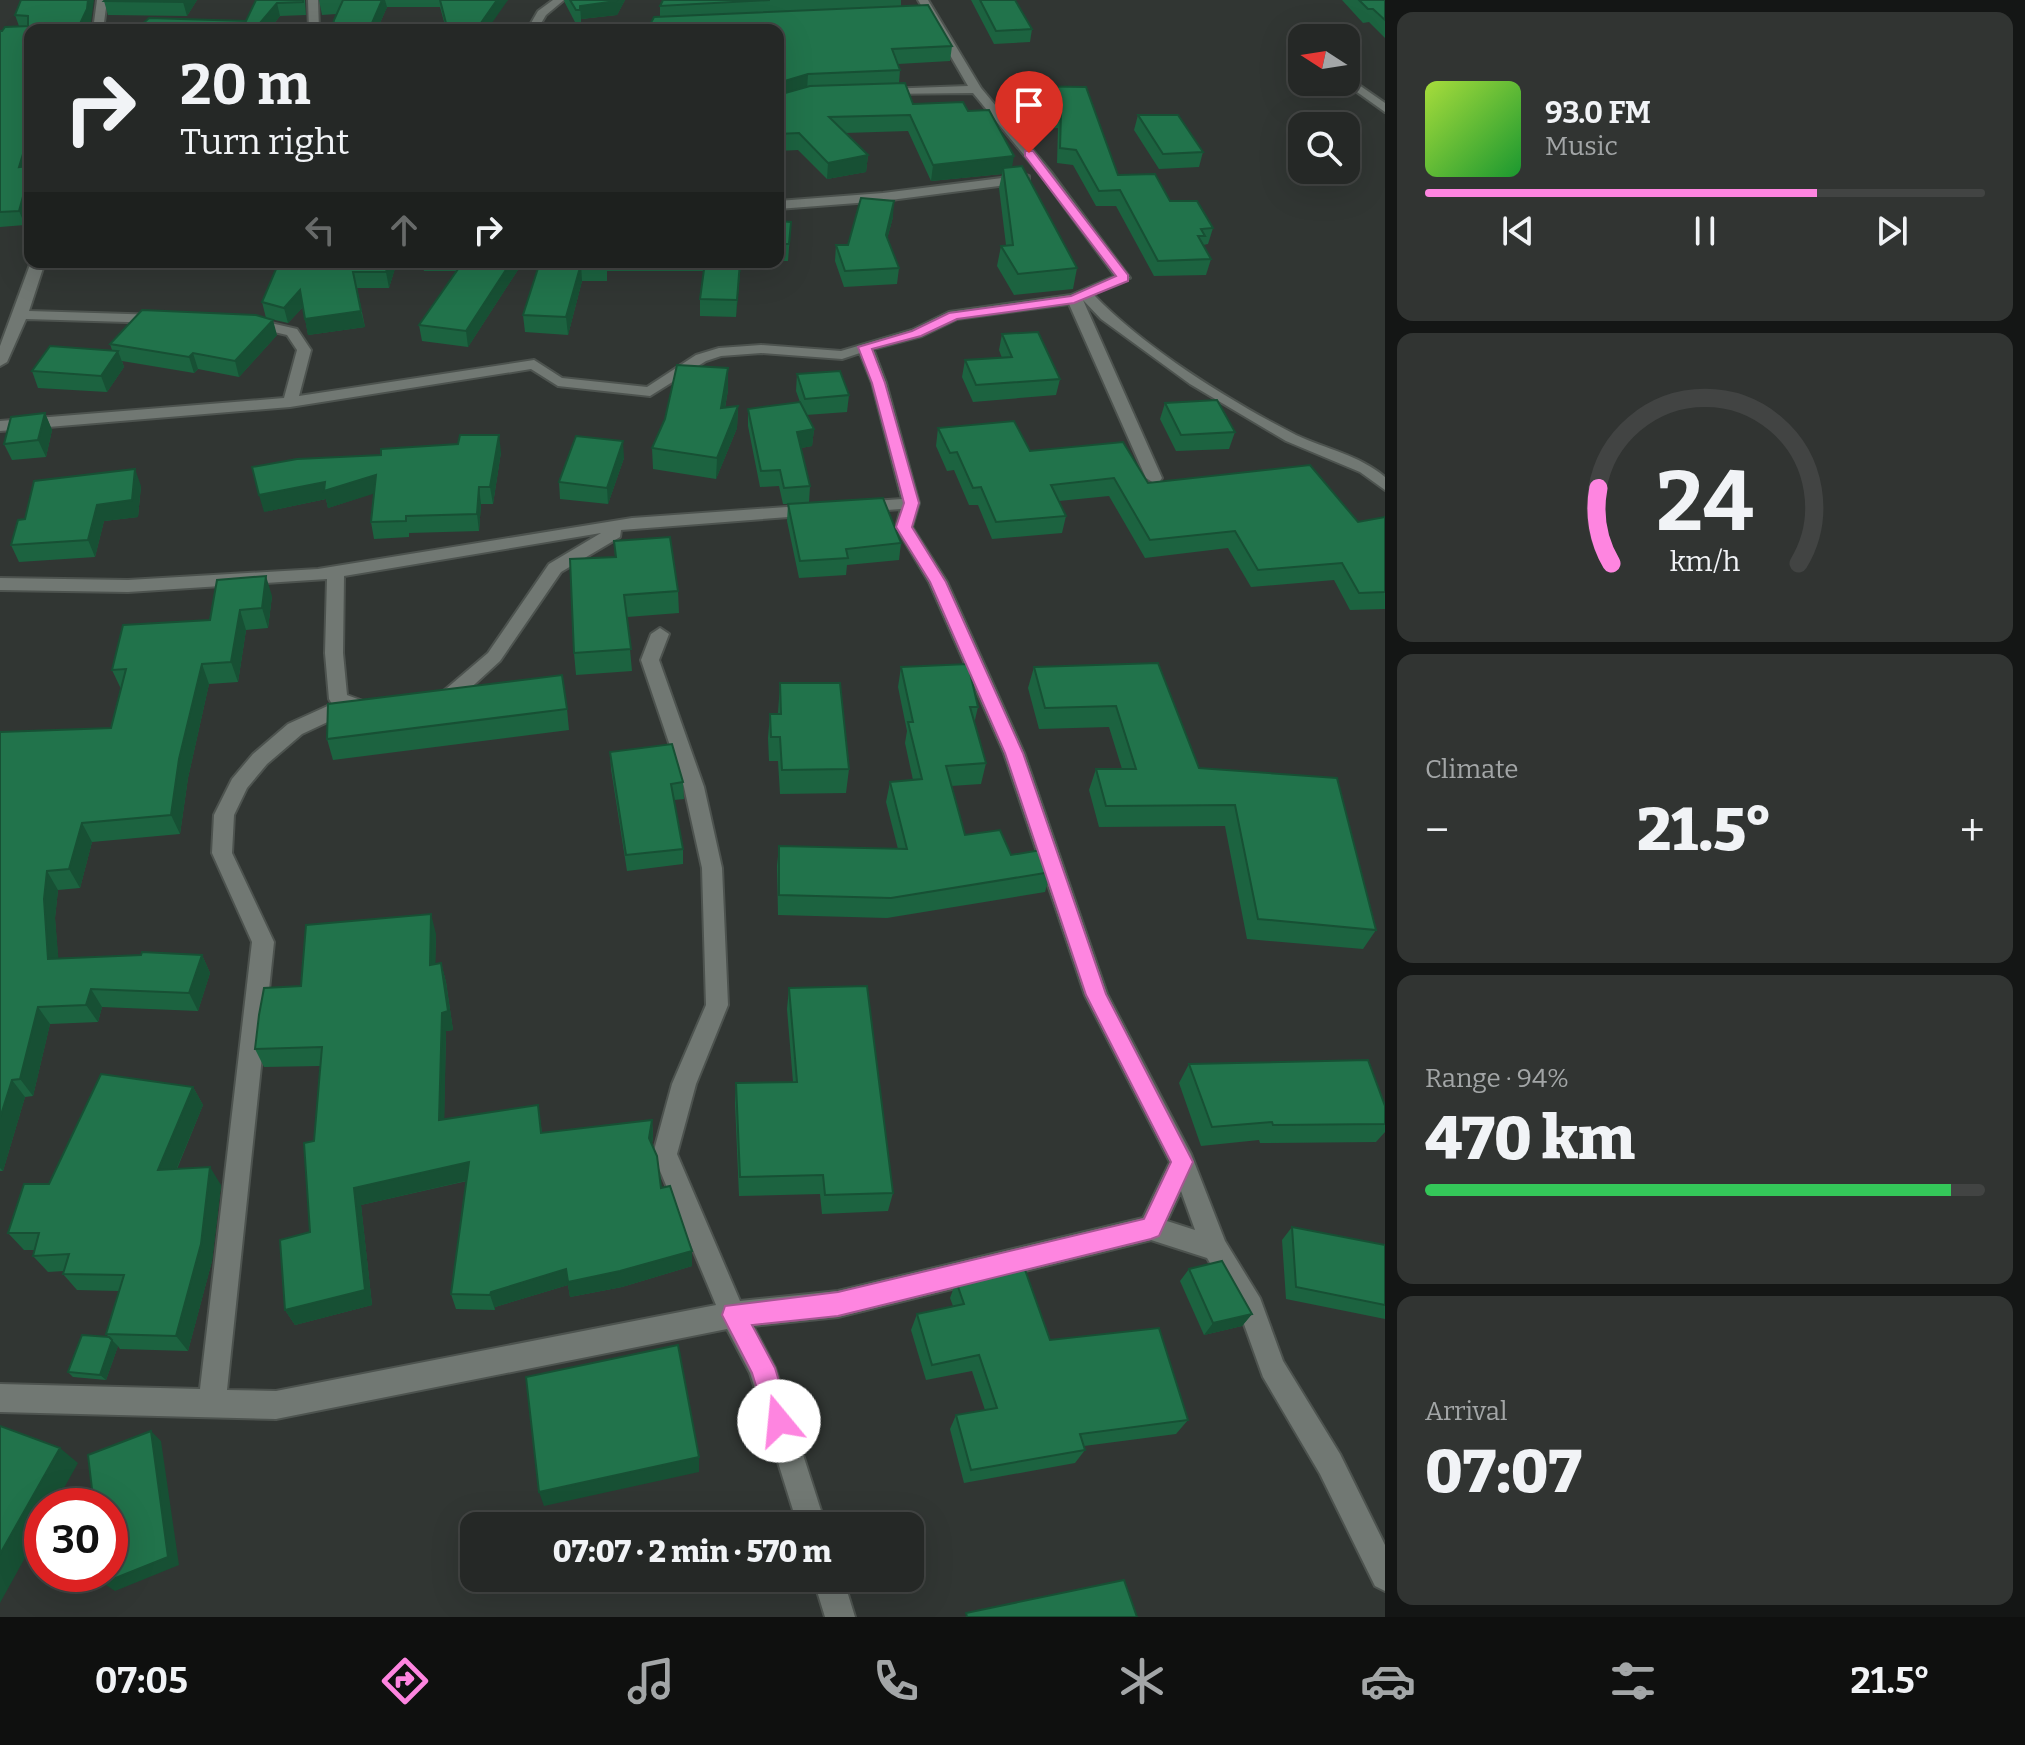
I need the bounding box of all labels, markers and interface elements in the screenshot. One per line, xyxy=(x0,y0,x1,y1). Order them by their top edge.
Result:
north arrow xyxy=(1288,24,1360,96)
map controls xyxy=(1288,24,1360,184)
text: 20 m xyxy=(180,52,311,119)
icon: right xyxy=(48,56,152,160)
pin xyxy=(995,71,1063,153)
icon: arrive xyxy=(1007,83,1051,127)
text: 93.0 FM xyxy=(1545,95,1651,131)
button: search xyxy=(1288,112,1360,184)
text: Turn right xyxy=(180,120,349,164)
text: Music xyxy=(1545,131,1618,162)
icon: left xyxy=(298,208,342,252)
icon: ahead xyxy=(382,208,426,252)
icon: right xyxy=(466,208,510,252)
icon: previous xyxy=(1496,209,1540,253)
icon: pause xyxy=(1683,209,1727,253)
icon: next xyxy=(1870,209,1914,253)
text: 24 xyxy=(1656,451,1754,551)
text: km/h xyxy=(1670,544,1741,579)
text: Climate xyxy=(1425,754,1519,785)
text: 21.5° xyxy=(1637,794,1772,866)
text: − xyxy=(1425,804,1449,857)
text: + xyxy=(1960,804,1985,857)
text: Range · 94% xyxy=(1425,1063,1569,1094)
text: 470 km xyxy=(1425,1103,1635,1175)
position arrow xyxy=(737,1379,821,1463)
text: Arrival xyxy=(1425,1396,1507,1427)
text: 07:07 xyxy=(1425,1436,1582,1508)
speed limit sign: 30 xyxy=(24,1488,128,1592)
text: 07:07 · 2 min · 570 m xyxy=(553,1534,831,1570)
icon: directions xyxy=(377,1653,433,1709)
icon: music xyxy=(623,1653,679,1709)
icon: phone xyxy=(868,1653,924,1709)
icon: climate xyxy=(1114,1653,1170,1709)
icon: car xyxy=(1360,1653,1416,1709)
icon: filters xyxy=(1605,1653,1661,1709)
text: 07:05 xyxy=(95,1659,188,1703)
text: 21.5° xyxy=(1851,1659,1930,1703)

